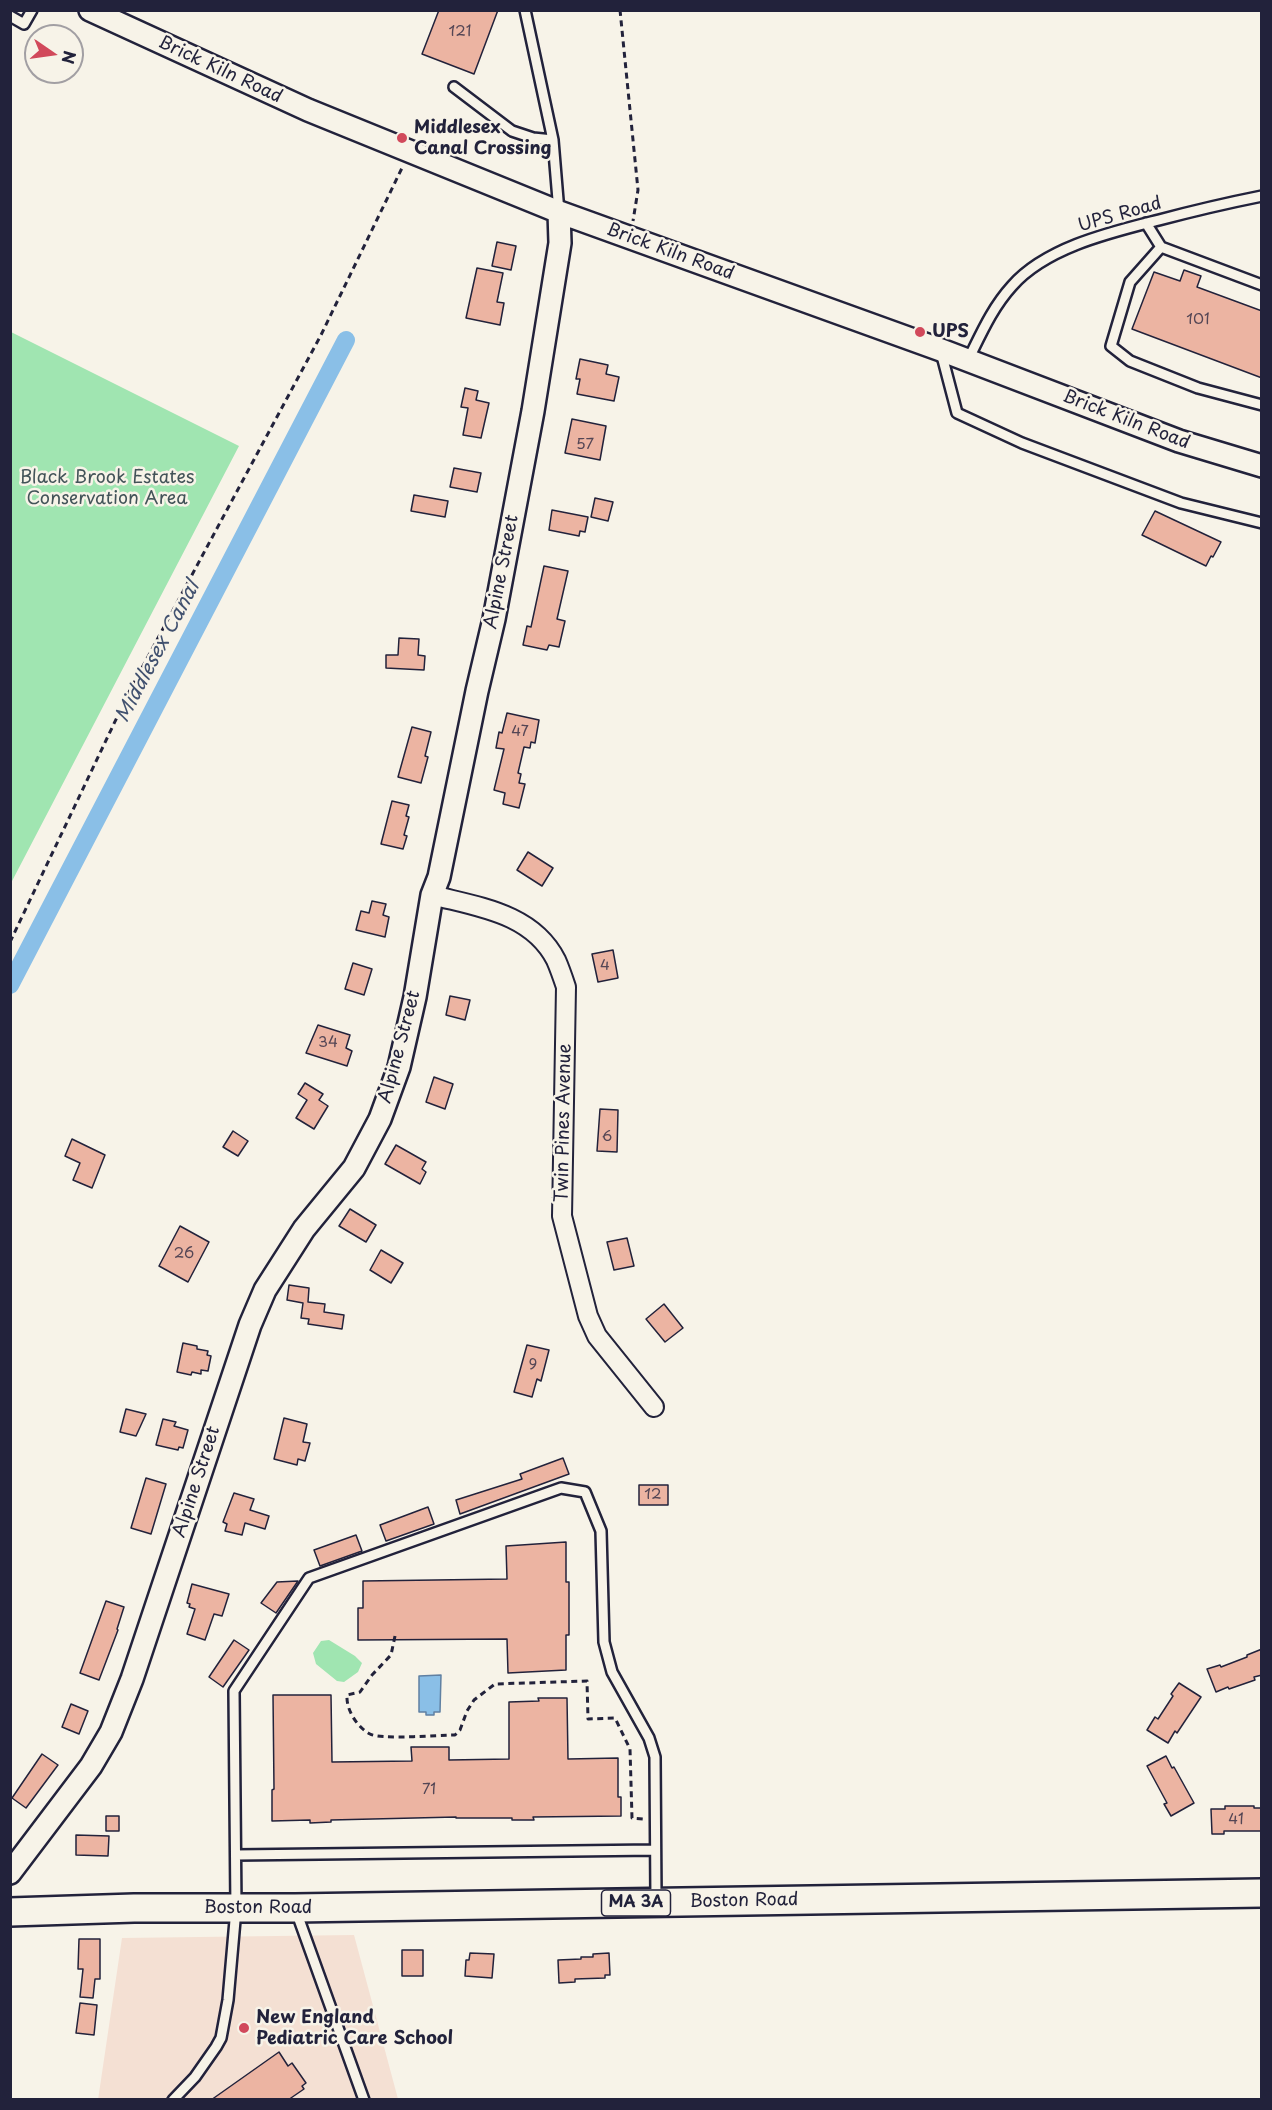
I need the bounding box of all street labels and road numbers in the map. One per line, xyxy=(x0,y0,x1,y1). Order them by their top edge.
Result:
street label: Brick Kiln Road xyxy=(155,32,285,108)
street label: UPS Road xyxy=(1076,193,1164,237)
street label: Brick Kiln Road xyxy=(603,219,737,285)
street label: Brick Kiln Road xyxy=(1059,386,1193,454)
street label: Alpine Street xyxy=(480,513,524,631)
street label: Alpine Street xyxy=(375,988,425,1106)
street label: Twin Pines Avenue xyxy=(552,1043,576,1203)
street label: Alpine Street xyxy=(169,1424,225,1540)
street label: Boston Road xyxy=(689,1889,799,1913)
road number: MA 3A xyxy=(602,1890,670,1916)
street label: Boston Road xyxy=(204,1897,312,1919)

